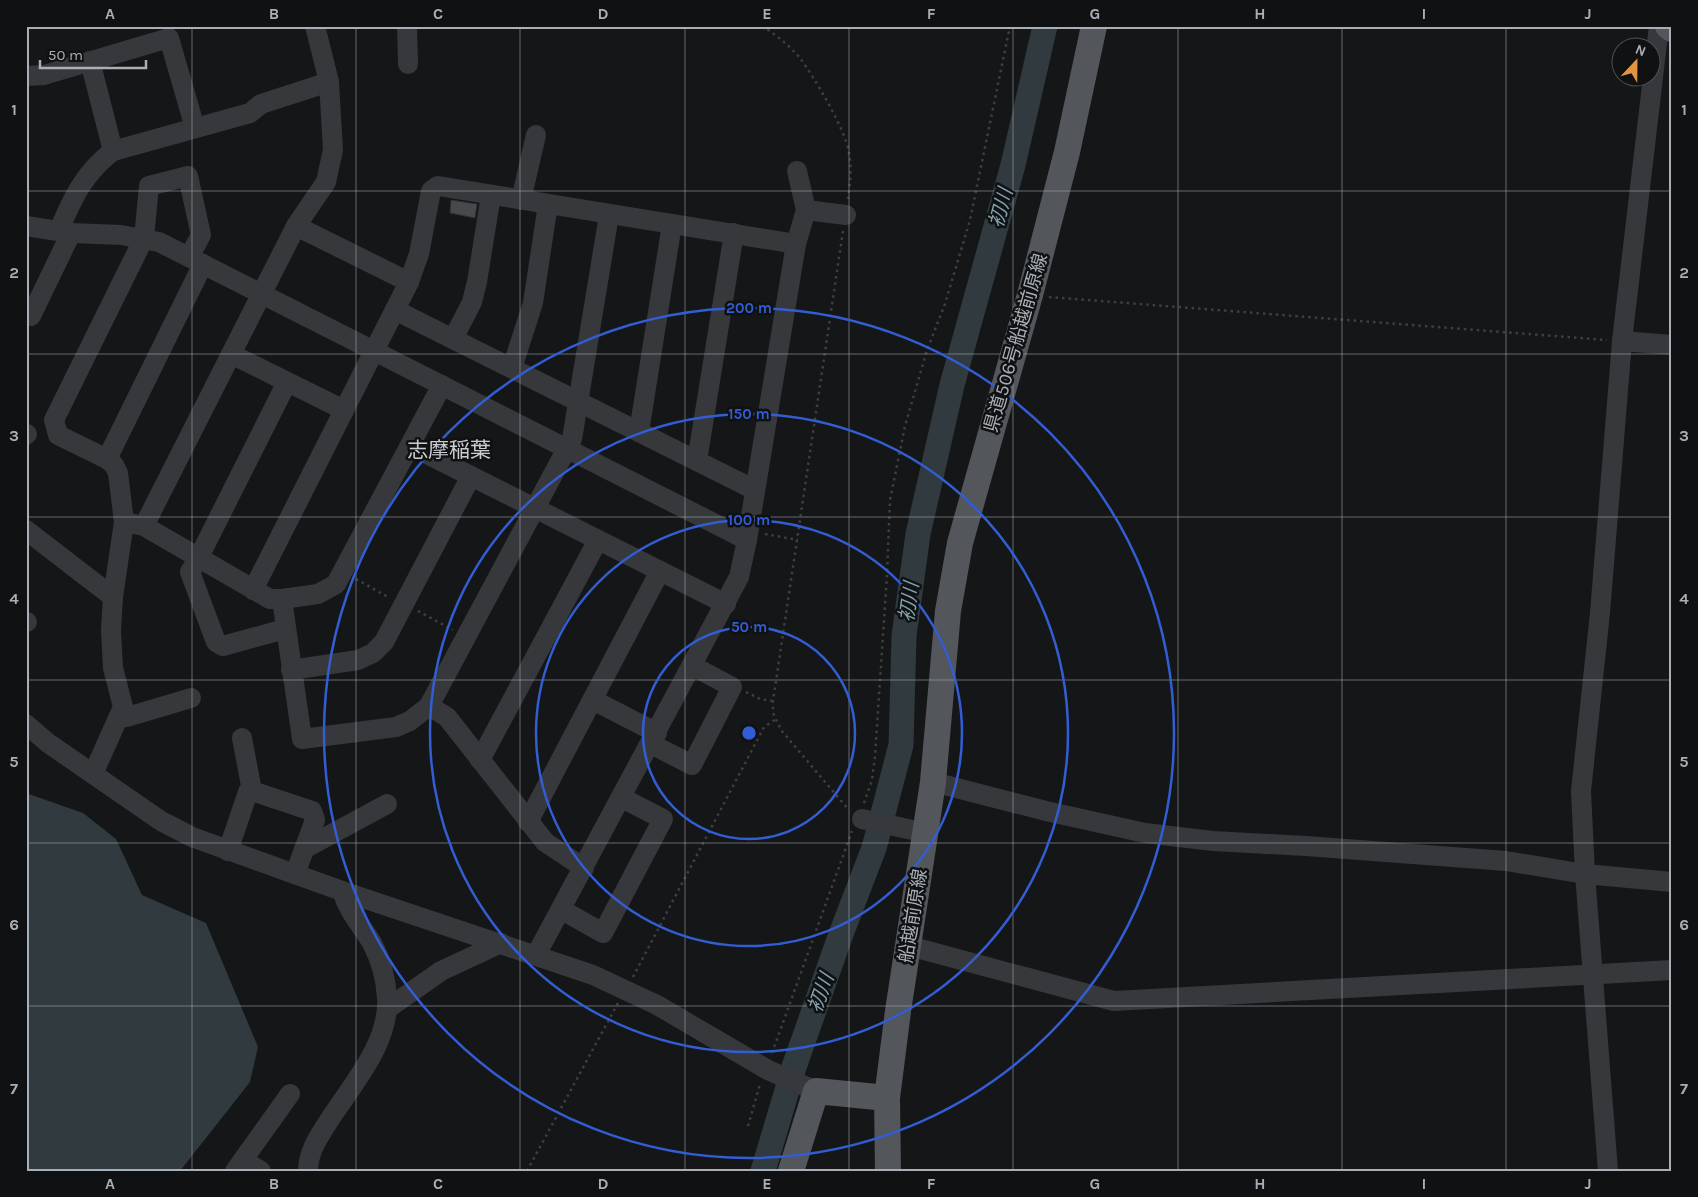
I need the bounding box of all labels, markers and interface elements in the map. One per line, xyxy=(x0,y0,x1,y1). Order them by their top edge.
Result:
text: A xyxy=(105,4,115,23)
text: B xyxy=(269,4,279,23)
text: C xyxy=(433,4,443,23)
text: D xyxy=(598,4,609,23)
text: E xyxy=(762,4,772,23)
text: F xyxy=(927,4,936,23)
text: G xyxy=(1090,4,1100,23)
text: H xyxy=(1254,4,1266,23)
text: I xyxy=(1422,4,1426,23)
text: J xyxy=(1584,4,1592,23)
scale bar xyxy=(40,38,146,70)
north arrow xyxy=(1610,38,1660,88)
text: N xyxy=(1633,41,1649,60)
text: 50 m xyxy=(48,46,83,64)
text: 1 xyxy=(11,100,17,119)
text: 1 xyxy=(1681,100,1687,119)
water label: 初川 xyxy=(985,184,1018,230)
street label: 県道506号船越前原線 xyxy=(980,251,1052,435)
text: 2 xyxy=(9,263,19,282)
text: 2 xyxy=(1679,263,1689,282)
text: 200 m xyxy=(726,299,772,317)
text: 150 m xyxy=(728,405,770,423)
text: 3 xyxy=(9,426,19,445)
text: 3 xyxy=(1679,426,1689,445)
district label: 志摩稲葉 xyxy=(407,438,491,462)
text: 100 m xyxy=(728,511,770,529)
water label: 初川 xyxy=(895,579,923,623)
text: 4 xyxy=(9,589,19,608)
text: 4 xyxy=(1679,589,1689,608)
text: 50 m xyxy=(731,618,767,636)
centre of rings xyxy=(740,724,758,742)
text: 5 xyxy=(9,752,19,771)
text: 5 xyxy=(1679,752,1689,771)
street label: 船越前原線 xyxy=(895,867,931,965)
text: 6 xyxy=(9,915,19,934)
text: 6 xyxy=(1679,915,1689,934)
water label: 初川 xyxy=(803,968,839,1016)
text: 7 xyxy=(10,1079,18,1098)
text: 7 xyxy=(1680,1079,1688,1098)
text: A xyxy=(105,1174,115,1193)
text: B xyxy=(269,1174,279,1193)
text: C xyxy=(433,1174,443,1193)
text: D xyxy=(598,1174,609,1193)
text: E xyxy=(762,1174,772,1193)
text: F xyxy=(927,1174,936,1193)
text: G xyxy=(1090,1174,1100,1193)
text: H xyxy=(1254,1174,1266,1193)
text: I xyxy=(1422,1174,1426,1193)
text: J xyxy=(1584,1174,1592,1193)

